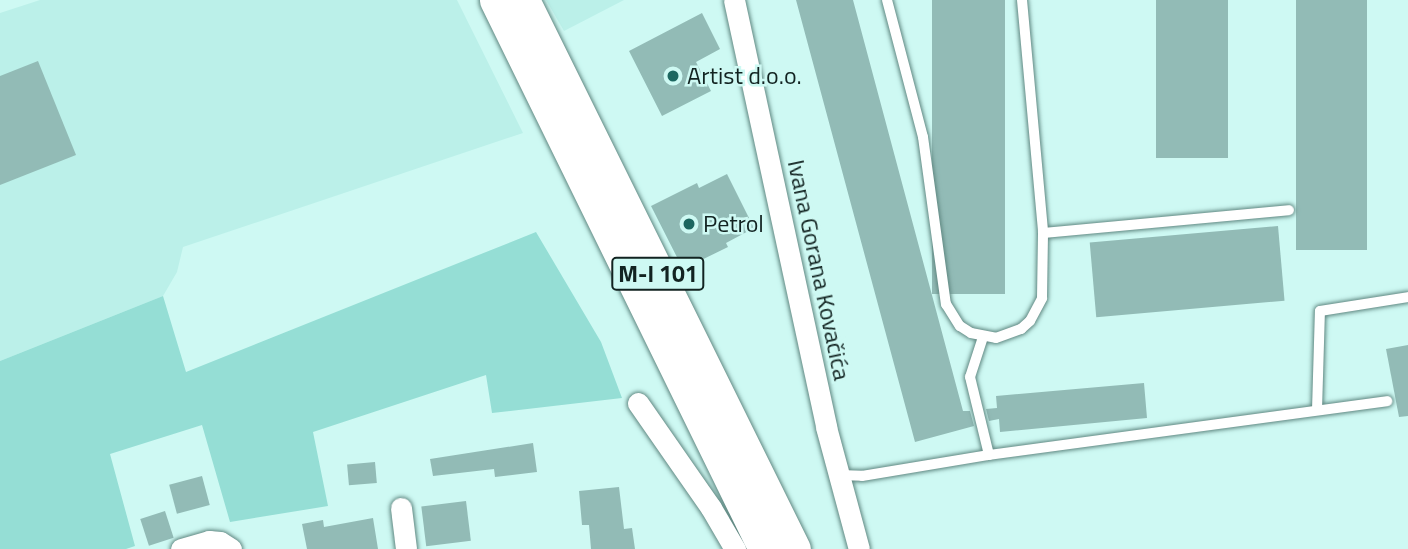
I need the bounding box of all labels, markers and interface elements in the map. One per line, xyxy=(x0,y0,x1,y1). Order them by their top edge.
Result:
place label: Artist d.o.o. xyxy=(687,62,802,90)
marker: Artist d.o.o. xyxy=(665,68,681,84)
street label: Ivana Gorana Kovačića xyxy=(782,157,856,383)
place label: Petrol xyxy=(703,210,764,238)
marker: Petrol xyxy=(681,216,697,232)
road number: M-I 101 xyxy=(611,255,705,294)

